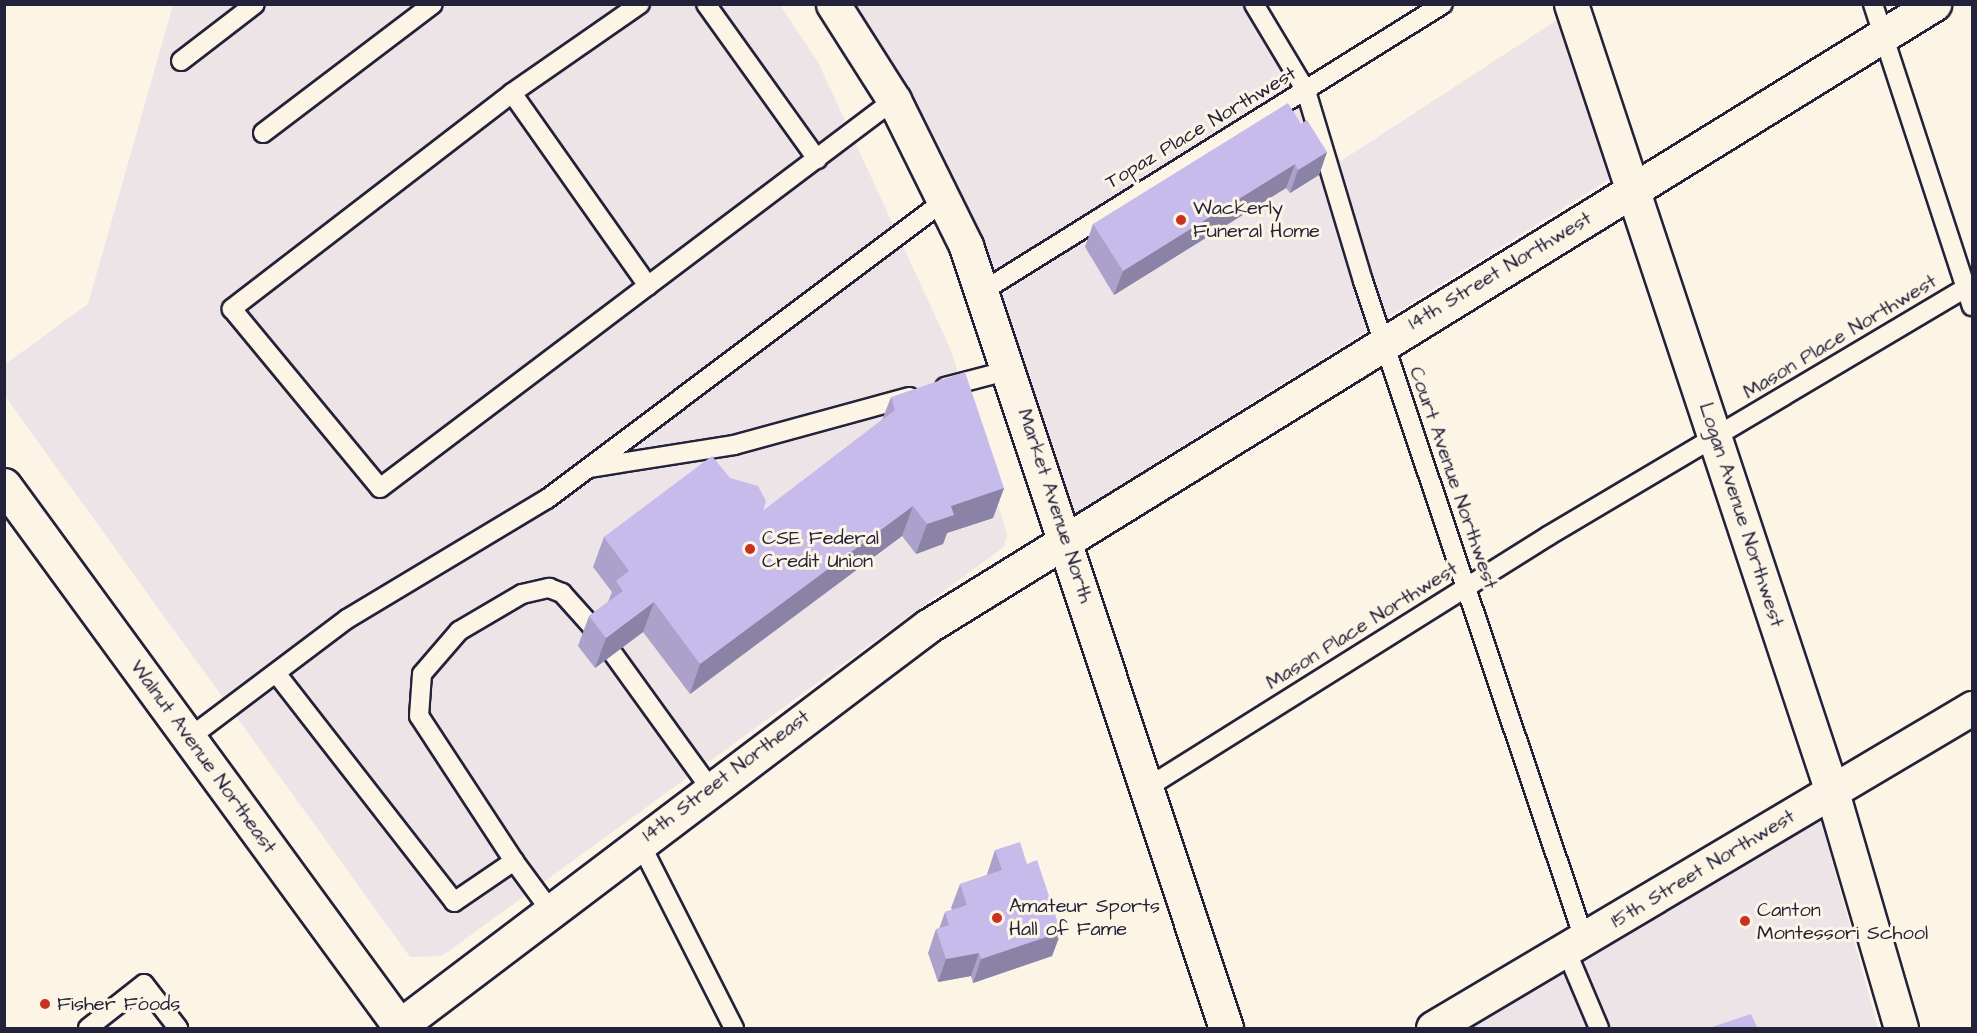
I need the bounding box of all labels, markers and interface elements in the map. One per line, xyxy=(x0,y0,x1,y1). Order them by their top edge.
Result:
street label: Topaz Place Northwest xyxy=(1101,61,1301,195)
place label: Wackerly Funeral Home xyxy=(1193,196,1320,243)
street label: 14th Street Northwest xyxy=(1404,207,1596,335)
marker: Wackerly Funeral Home xyxy=(1174,213,1188,227)
street label: Mason Place Northwest xyxy=(1739,270,1941,404)
street label: Court Avenue Northwest xyxy=(1404,364,1502,592)
street label: Logan Avenue Northwest xyxy=(1693,400,1789,630)
street label: Market Avenue North xyxy=(1012,406,1098,606)
place label: CSE Federal Credit Union xyxy=(762,526,879,573)
marker: CSE Federal Credit Union xyxy=(743,542,757,556)
street label: Mason Place Northwest xyxy=(1262,557,1462,695)
street label: Walnut Avenue Northeast xyxy=(125,656,281,858)
street label: 14th Street Northeast xyxy=(637,705,815,847)
street label: 15th Street Northwest xyxy=(1607,805,1799,933)
place label: Amateur Sports Hall of Fame xyxy=(1009,894,1160,941)
place label: Canton Montessori School xyxy=(1757,898,1928,945)
marker: Amateur Sports Hall of Fame xyxy=(990,911,1004,925)
marker: Canton Montessori School xyxy=(1738,914,1752,928)
place label: Fisher Foods xyxy=(57,992,180,1016)
marker: Fisher Foods xyxy=(38,997,52,1011)

